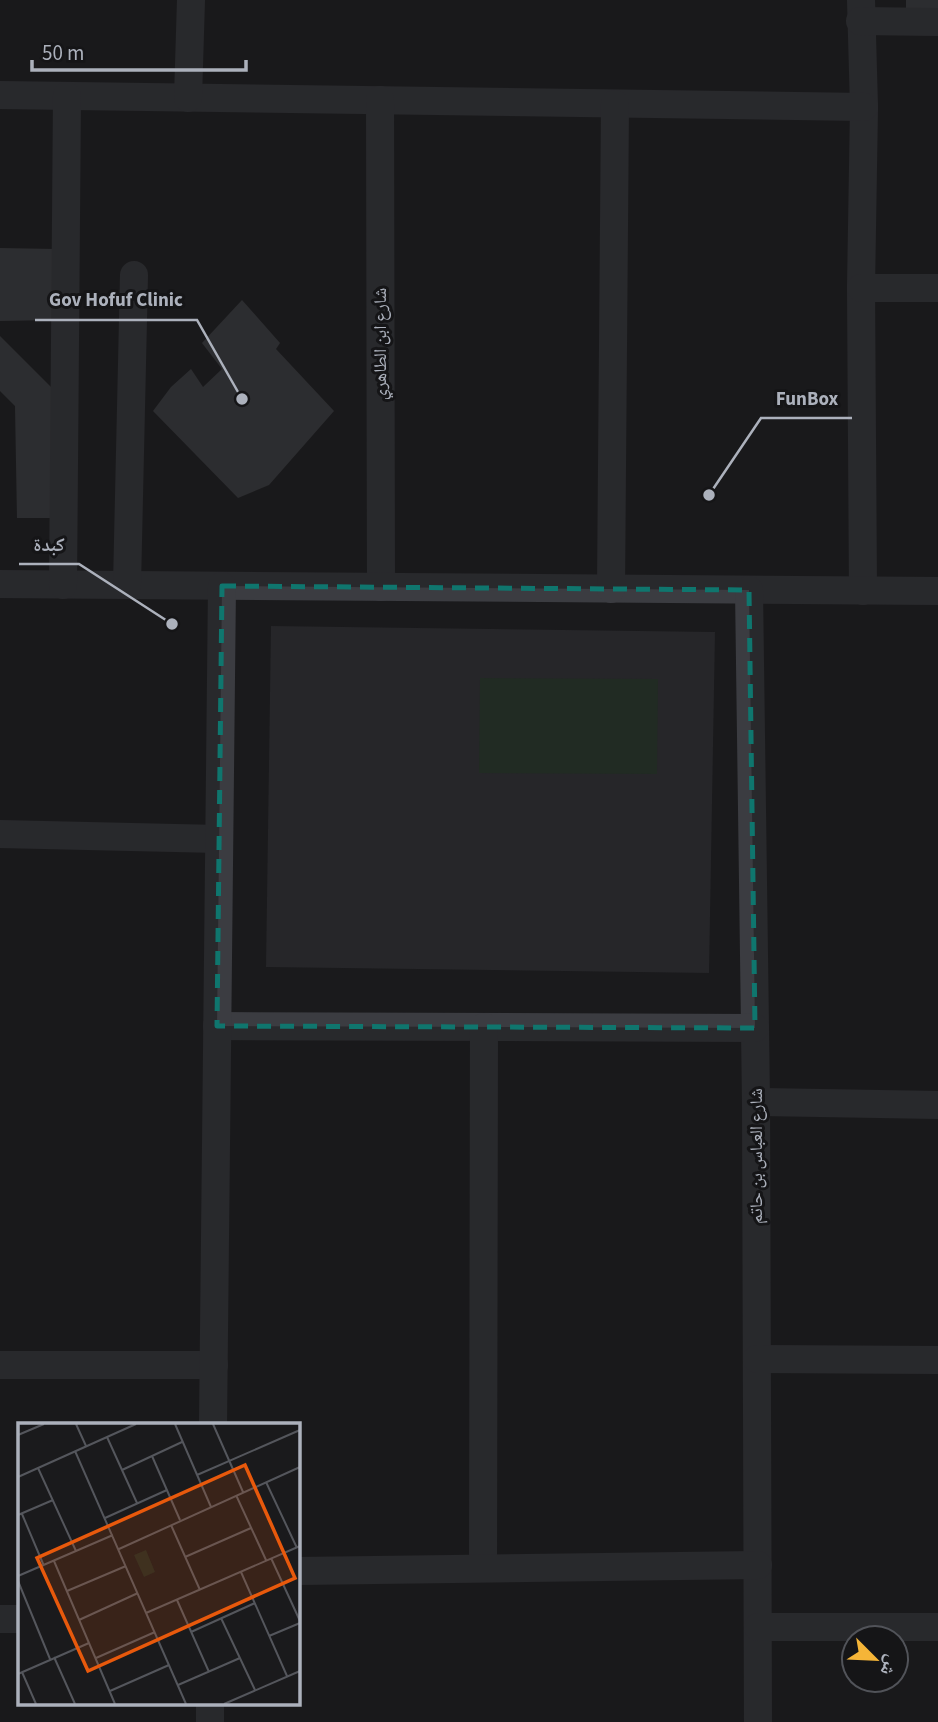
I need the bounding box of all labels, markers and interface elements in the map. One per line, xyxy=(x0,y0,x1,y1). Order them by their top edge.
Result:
scale bar xyxy=(32,28,245,72)
text: 50 m xyxy=(42,38,84,68)
callout: Gov Hofuf Clinic xyxy=(35,280,197,320)
text: Gov Hofuf Clinic xyxy=(49,287,183,314)
street label: شارع ابن الطاهري xyxy=(368,288,394,400)
callout: FunBox xyxy=(761,378,852,418)
text: FunBox xyxy=(776,386,839,413)
callout: كبدة xyxy=(19,524,79,564)
text: كبدة xyxy=(33,532,65,559)
street label: شارع العباس بن حاتم xyxy=(744,1088,769,1224)
inset map xyxy=(18,1423,299,1704)
north arrow xyxy=(840,1624,910,1694)
text: ش xyxy=(873,1651,906,1680)

